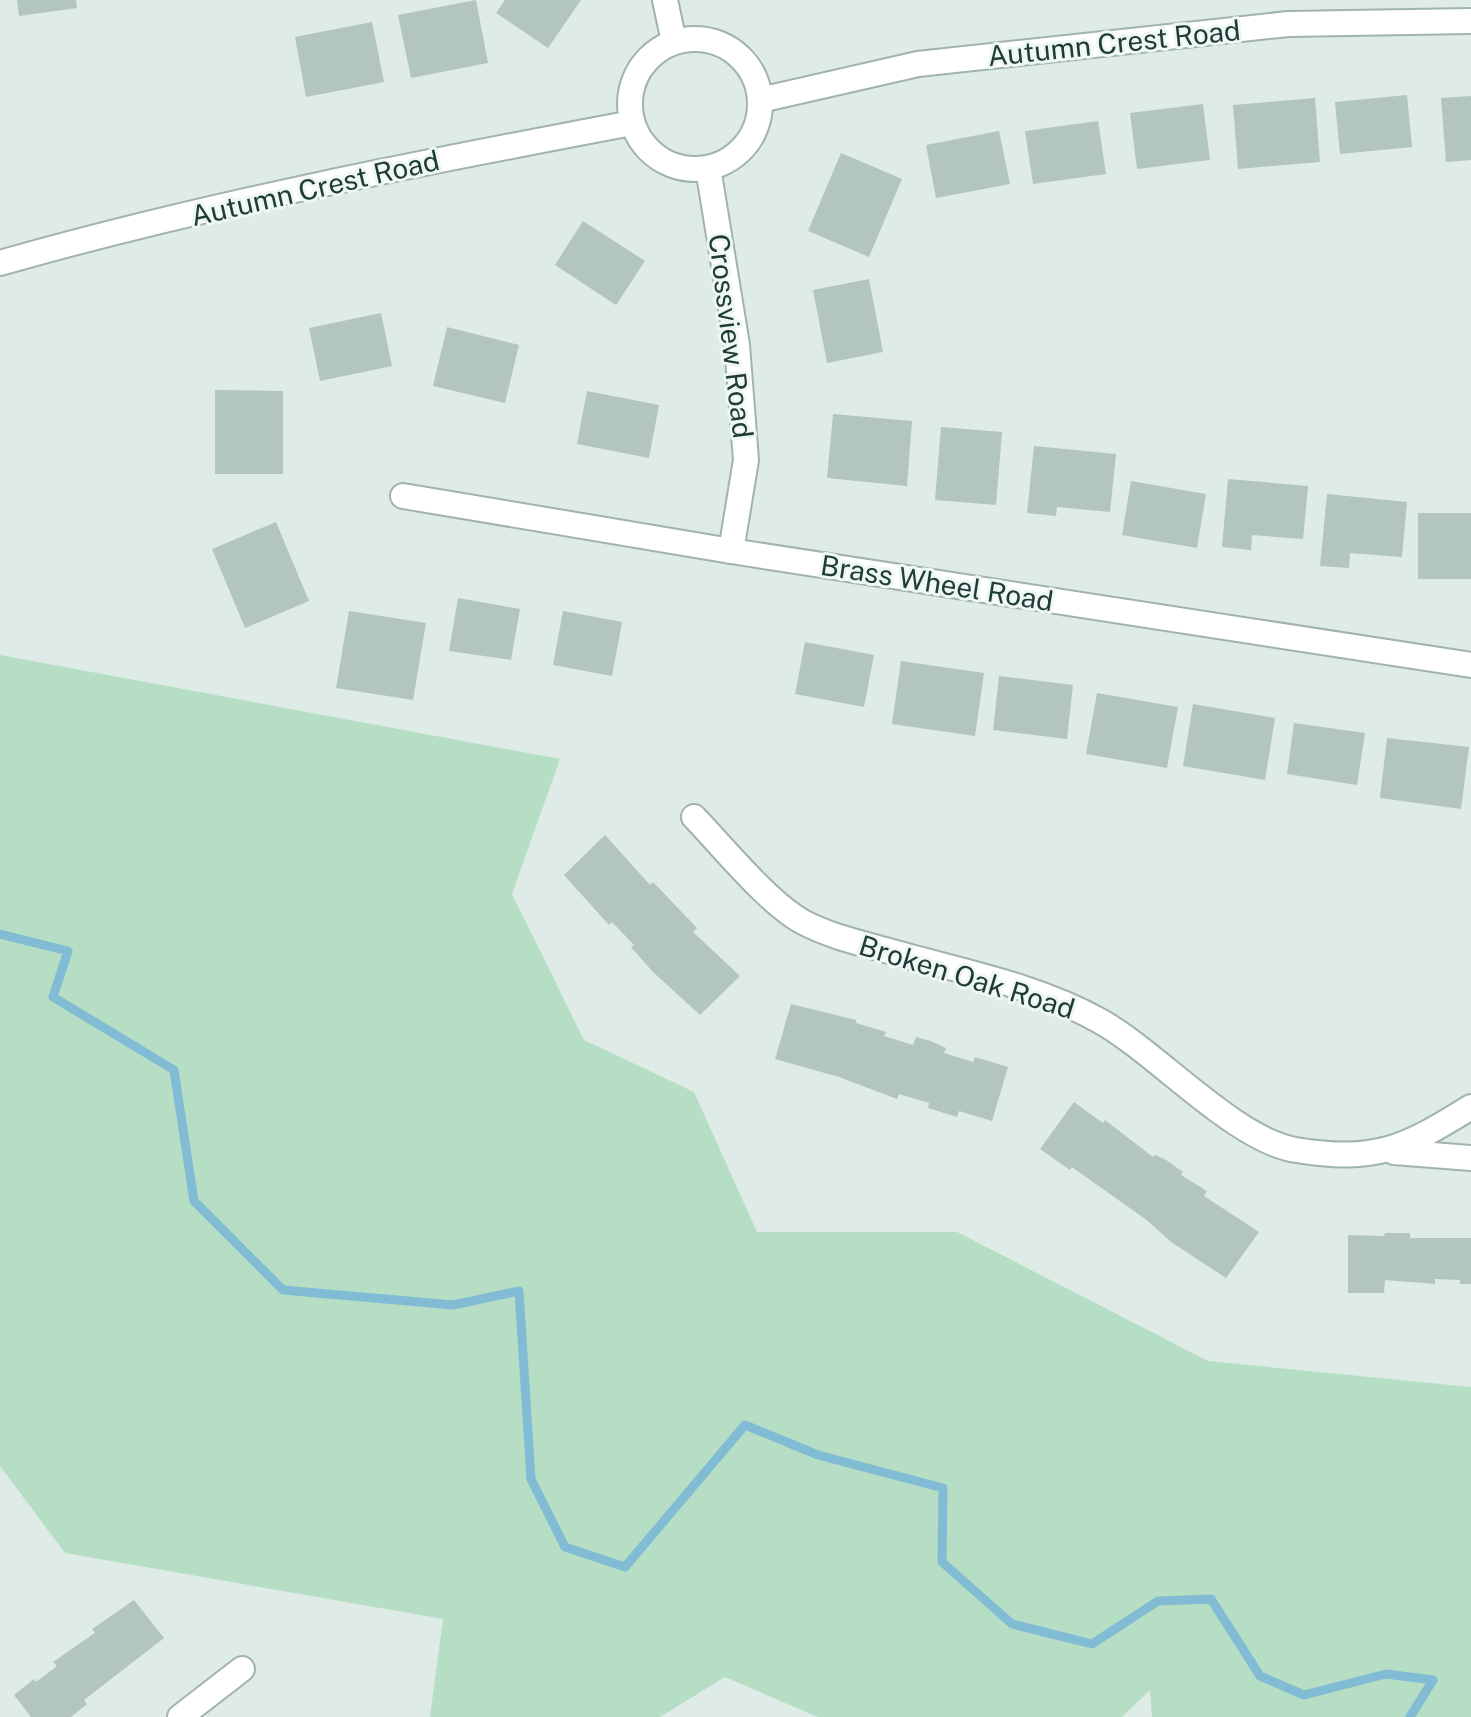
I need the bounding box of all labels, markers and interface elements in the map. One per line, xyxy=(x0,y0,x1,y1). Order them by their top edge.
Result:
street label: Autumn Crest Road xyxy=(986,13,1242,72)
street label: Autumn Crest Road xyxy=(187,143,442,232)
street label: Crossview Road xyxy=(703,232,760,440)
street label: Brass Wheel Road xyxy=(818,548,1056,617)
street label: Broken Oak Road xyxy=(855,928,1079,1025)

